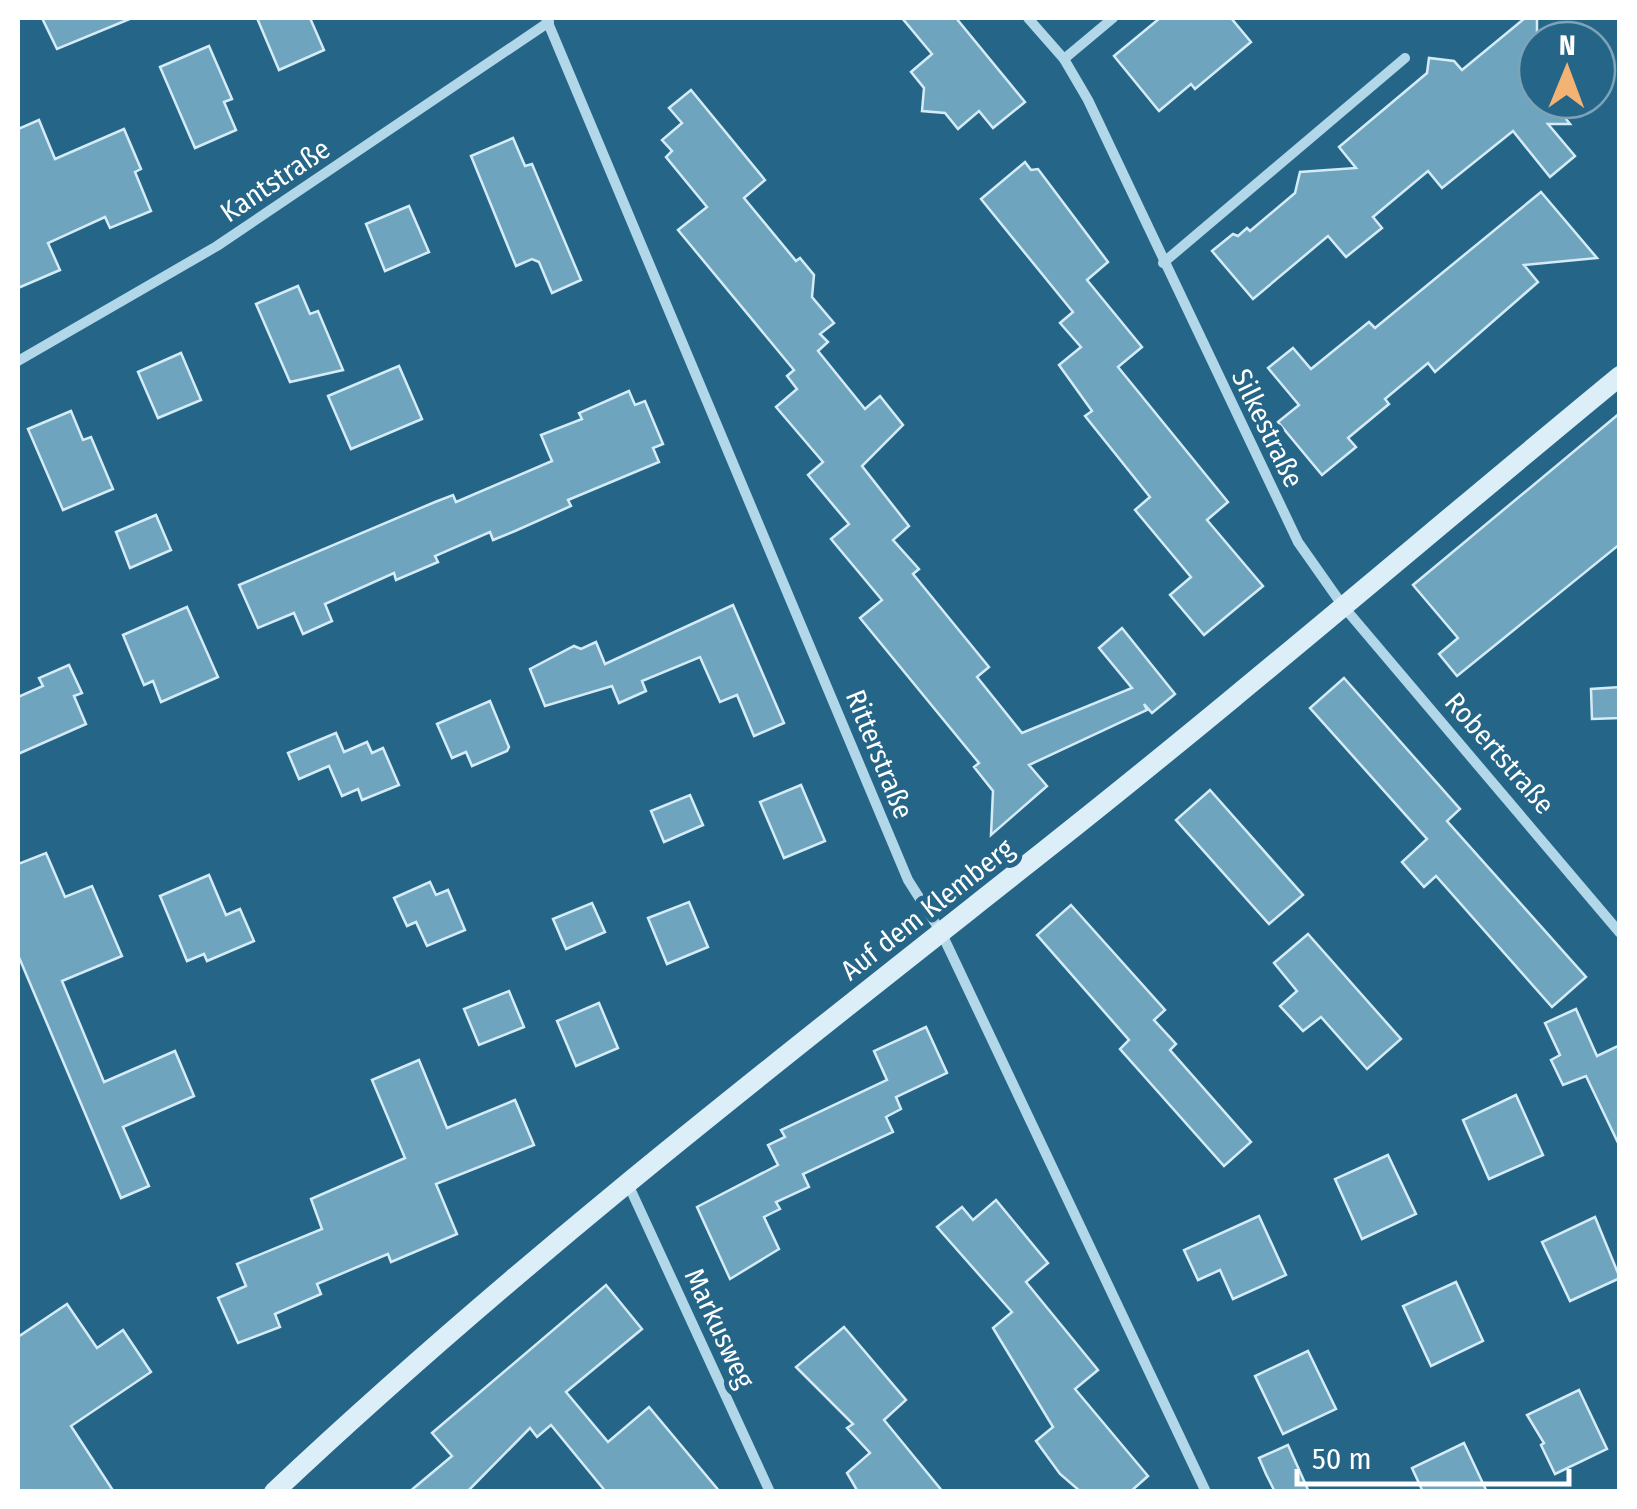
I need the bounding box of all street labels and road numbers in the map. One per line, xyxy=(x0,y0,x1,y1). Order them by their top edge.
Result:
street label: Kantstraße xyxy=(214,132,336,229)
street label: Silkestraße xyxy=(1225,364,1310,493)
street label: Ritterstraße xyxy=(839,685,920,823)
street label: Robertstraße xyxy=(1438,686,1561,821)
street label: Auf dem Klemberg xyxy=(834,831,1021,987)
street label: Markusweg xyxy=(678,1263,762,1394)

